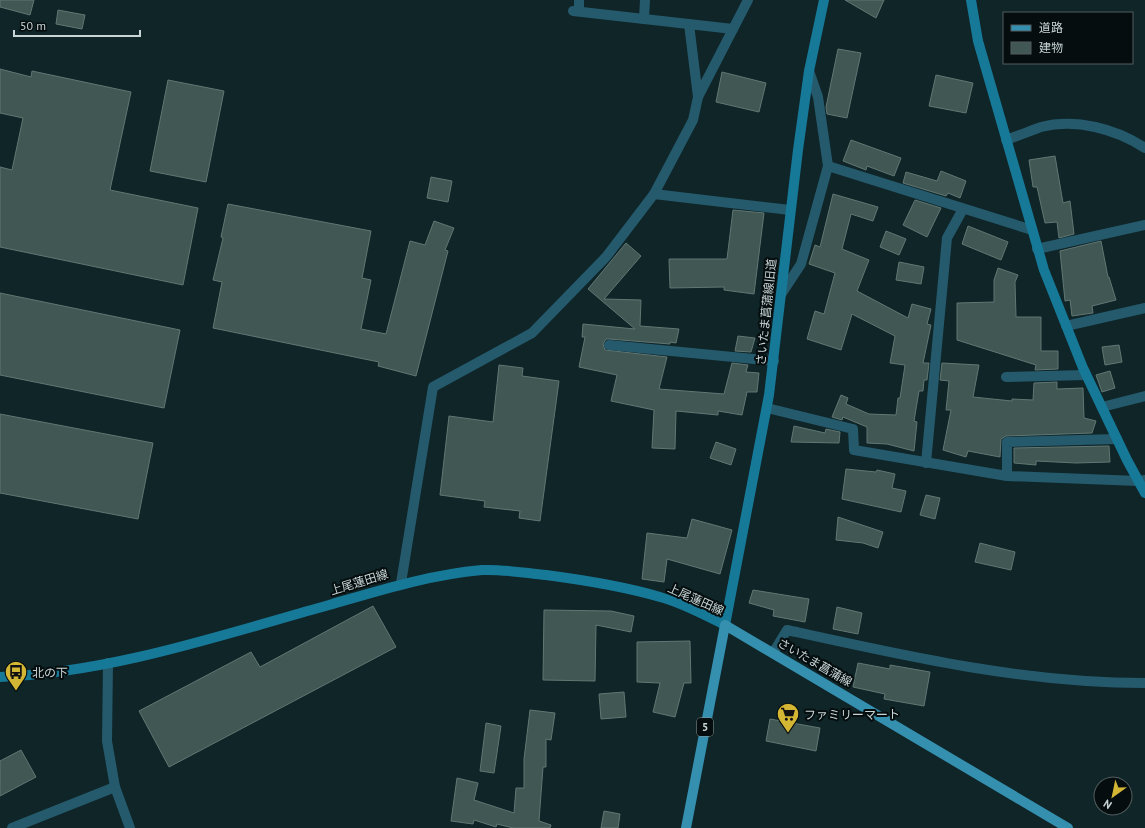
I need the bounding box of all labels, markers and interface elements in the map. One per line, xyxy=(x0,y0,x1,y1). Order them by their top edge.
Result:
scale bar xyxy=(14,12,140,38)
legend xyxy=(1003,12,1133,64)
text: 50 m xyxy=(20,18,46,33)
text: 道路 xyxy=(1039,20,1063,35)
text: 建物 xyxy=(1039,40,1063,55)
street label: さいたま菖蒲線旧道 xyxy=(753,258,779,366)
street label: 上尾蓮田線 xyxy=(328,566,390,598)
street label: 上尾蓮田線 xyxy=(666,580,726,618)
street label: さいたま菖蒲線 xyxy=(775,635,855,689)
bus stop icon: 北の下 xyxy=(3,659,29,692)
place label: 北の下 xyxy=(32,665,68,680)
supermarket icon: ファミリーマート xyxy=(775,701,801,734)
place label: ファミリーマート xyxy=(804,707,900,722)
road number: 5 xyxy=(697,718,713,736)
north arrow xyxy=(1093,776,1133,816)
text: N xyxy=(1101,797,1114,812)

